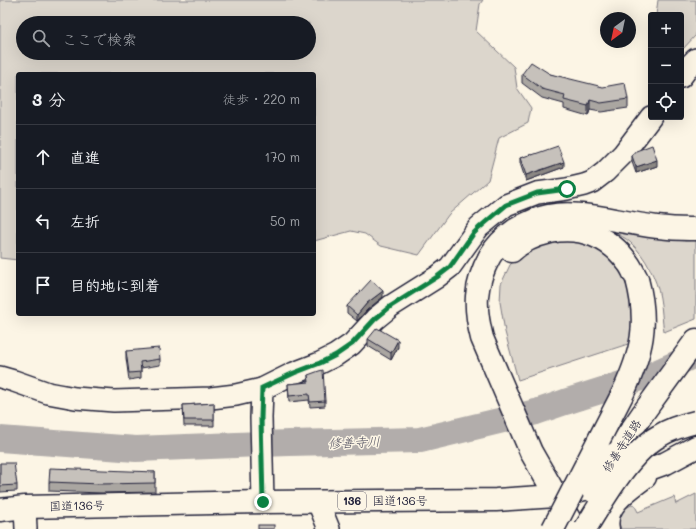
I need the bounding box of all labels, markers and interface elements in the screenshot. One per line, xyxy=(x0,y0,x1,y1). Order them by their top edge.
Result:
north arrow xyxy=(600,12,636,48)
map controls xyxy=(648,12,684,120)
button: + xyxy=(648,12,684,48)
search box xyxy=(16,16,316,60)
icon: search xyxy=(30,27,52,49)
text: ここで検索 xyxy=(62,29,137,49)
button: − xyxy=(648,48,684,84)
button: locate xyxy=(648,84,684,120)
text: 3 分 xyxy=(32,88,65,110)
text: 徒歩 · 220 m xyxy=(223,90,300,107)
icon: ahead xyxy=(32,146,54,168)
text: 直進 xyxy=(70,147,100,167)
text: 170 m xyxy=(264,148,300,165)
route start xyxy=(558,180,576,198)
icon: left xyxy=(32,210,54,232)
text: 左折 xyxy=(70,211,100,231)
text: 50 m xyxy=(270,212,300,229)
icon: arrive xyxy=(32,274,54,296)
text: 目的地に到着 xyxy=(70,275,160,295)
street label: 修善寺道路 xyxy=(598,416,644,475)
water label: 修善寺川 xyxy=(328,432,380,451)
road number: 136 xyxy=(338,492,366,510)
street label: 国道136号 xyxy=(372,492,428,508)
route end xyxy=(254,493,272,511)
street label: 国道136号 xyxy=(49,497,105,513)

